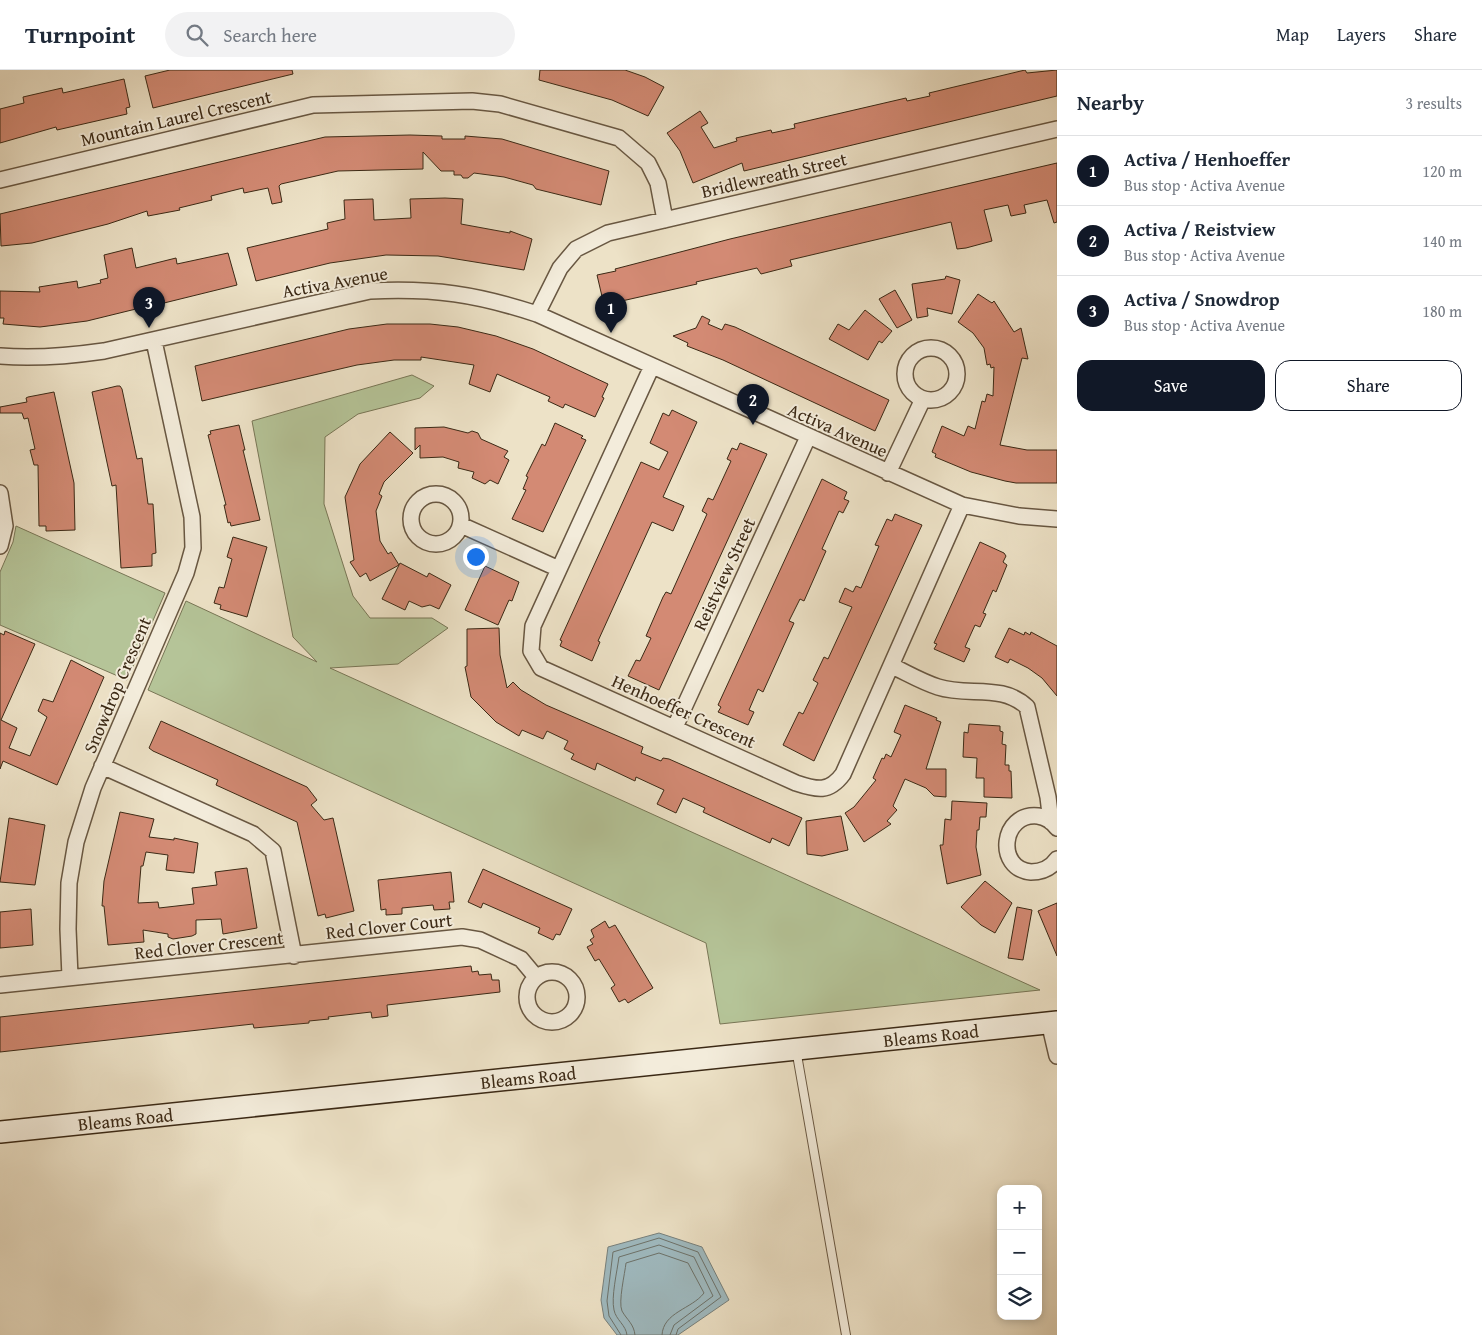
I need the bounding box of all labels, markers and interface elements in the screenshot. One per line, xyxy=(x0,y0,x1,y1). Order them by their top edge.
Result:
search box xyxy=(165,12,515,57)
text: Turnpoint xyxy=(25,17,135,52)
icon: search xyxy=(183,21,211,49)
text: Search here xyxy=(223,21,317,49)
text: Map xyxy=(1276,21,1309,48)
text: Layers xyxy=(1337,21,1386,48)
text: Share xyxy=(1414,21,1457,48)
street label: Mountain Laurel Crescent xyxy=(78,83,275,153)
text: Nearby xyxy=(1077,87,1144,118)
text: 3 results xyxy=(1405,91,1462,115)
street label: Bridlewreath Street xyxy=(699,145,850,205)
text: Activa / Henhoeffer xyxy=(1124,145,1290,173)
text: 1 xyxy=(1089,159,1097,183)
text: 120 m xyxy=(1422,159,1462,183)
text: Bus stop · Activa Avenue xyxy=(1124,173,1285,197)
text: Activa / Reistview xyxy=(1124,215,1276,243)
text: 2 xyxy=(1089,229,1097,253)
text: 140 m xyxy=(1422,229,1462,253)
text: Bus stop · Activa Avenue xyxy=(1124,243,1285,267)
street label: Activa Avenue xyxy=(280,259,390,305)
text: Activa / Snowdrop xyxy=(1124,285,1280,313)
pin: 3 xyxy=(133,287,165,328)
pin: 1 xyxy=(595,292,627,333)
text: 3 xyxy=(1089,299,1097,323)
text: 180 m xyxy=(1422,299,1462,323)
text: Bus stop · Activa Avenue xyxy=(1124,313,1285,337)
button: Save xyxy=(1077,360,1265,411)
button: Share xyxy=(1275,360,1462,411)
pin: 2 xyxy=(737,384,769,425)
street label: Activa Avenue xyxy=(784,396,892,464)
street label: Reistview Street xyxy=(686,512,762,635)
your location xyxy=(463,544,489,570)
street label: Snowdrop Crescent xyxy=(76,612,158,757)
street label: Henhoeffer Crescent xyxy=(608,667,761,755)
street label: Red Clover Court xyxy=(324,906,454,946)
street label: Red Clover Crescent xyxy=(133,924,286,966)
street label: Bleams Road xyxy=(882,1017,980,1054)
street label: Bleams Road xyxy=(479,1059,578,1095)
street label: Bleams Road xyxy=(76,1101,175,1137)
map controls xyxy=(997,1185,1042,1320)
button: + xyxy=(997,1185,1042,1230)
button: − xyxy=(997,1230,1042,1275)
button: layers xyxy=(997,1275,1042,1320)

